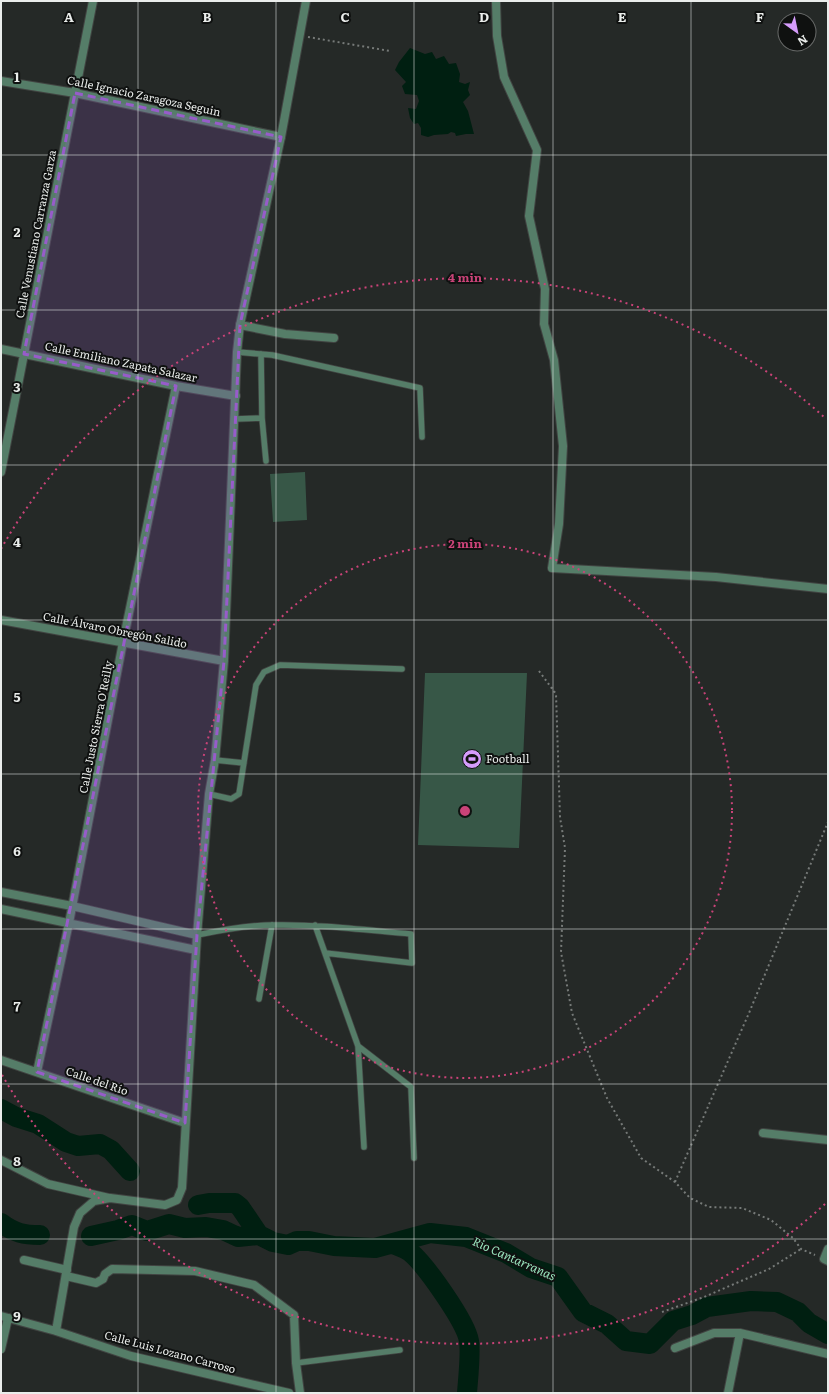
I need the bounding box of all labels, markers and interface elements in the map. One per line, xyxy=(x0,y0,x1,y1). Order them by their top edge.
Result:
text: A xyxy=(64,7,74,26)
text: B xyxy=(203,7,212,26)
text: C xyxy=(340,7,350,26)
text: D xyxy=(479,7,489,26)
text: E xyxy=(618,7,627,26)
text: F xyxy=(756,7,764,26)
north arrow xyxy=(777,12,817,52)
text: N xyxy=(795,32,811,50)
text: 1 xyxy=(14,67,20,86)
street label: Calle Ignacio Zaragoza Seguin xyxy=(66,71,222,119)
street label: Calle Venustiano Carranza Garza xyxy=(11,148,59,319)
text: 2 xyxy=(14,222,21,241)
text: 4 min xyxy=(448,268,483,286)
street label: Calle Emiliano Zapata Salazar xyxy=(44,337,200,385)
text: 3 xyxy=(13,377,21,396)
text: 4 xyxy=(13,532,21,551)
text: 2 min xyxy=(448,534,482,552)
street label: Calle Álvaro Obregón Salido xyxy=(42,607,189,651)
street label: Calle Justo Sierra O'Reilly xyxy=(74,658,116,795)
text: 5 xyxy=(13,687,21,706)
sports icon: Football xyxy=(461,748,483,770)
place label: Football xyxy=(486,750,530,766)
centre of rings xyxy=(458,804,472,818)
text: 6 xyxy=(13,841,21,860)
text: 7 xyxy=(13,996,21,1015)
street label: Calle del Río xyxy=(64,1062,131,1098)
text: 8 xyxy=(13,1151,21,1170)
water label: Rio Cantarranas xyxy=(470,1232,559,1285)
text: 9 xyxy=(13,1306,21,1325)
street label: Calle Luis Lozano Carroso xyxy=(103,1326,238,1376)

